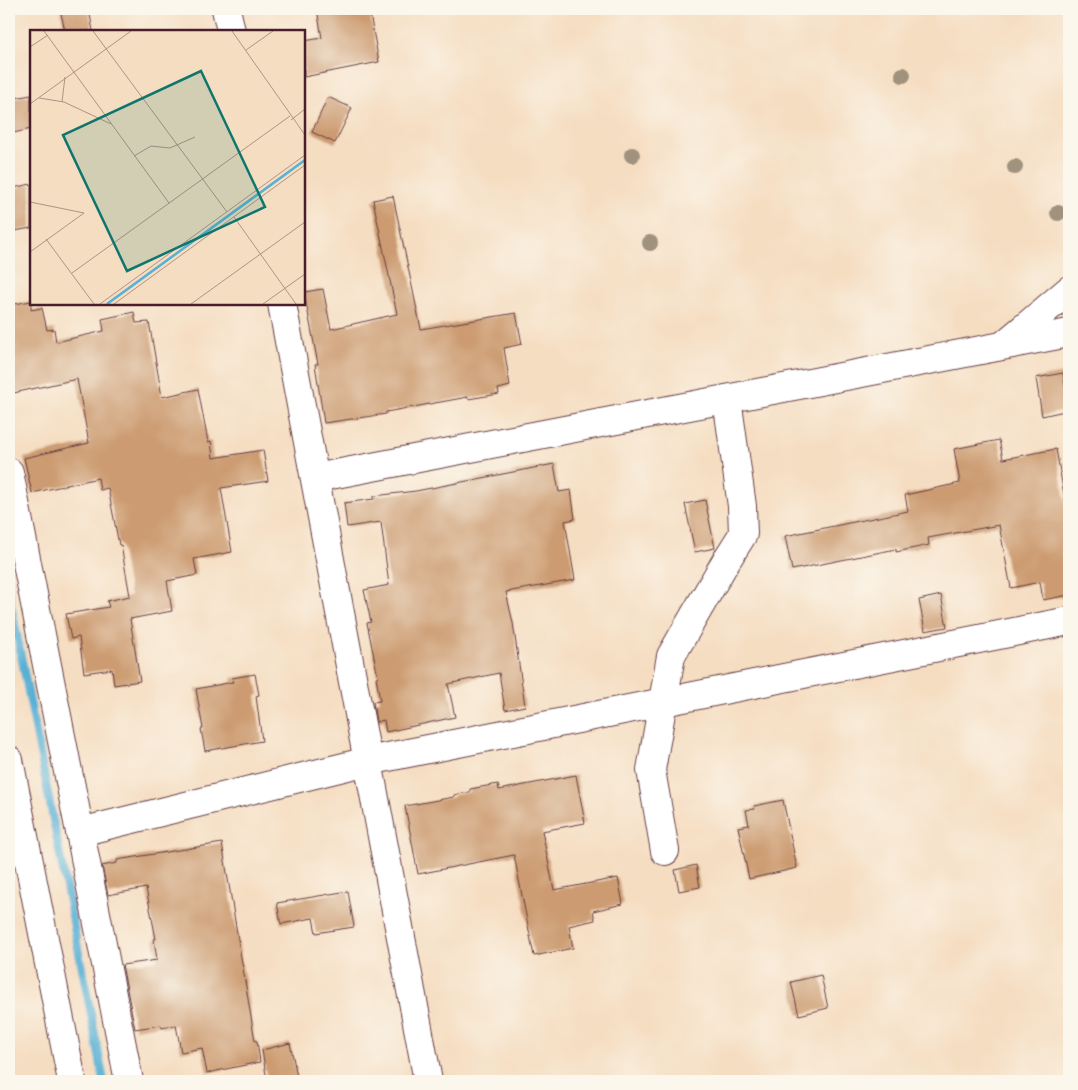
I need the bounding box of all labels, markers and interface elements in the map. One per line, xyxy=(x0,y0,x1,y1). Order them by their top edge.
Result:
inset map xyxy=(30,30,305,305)

